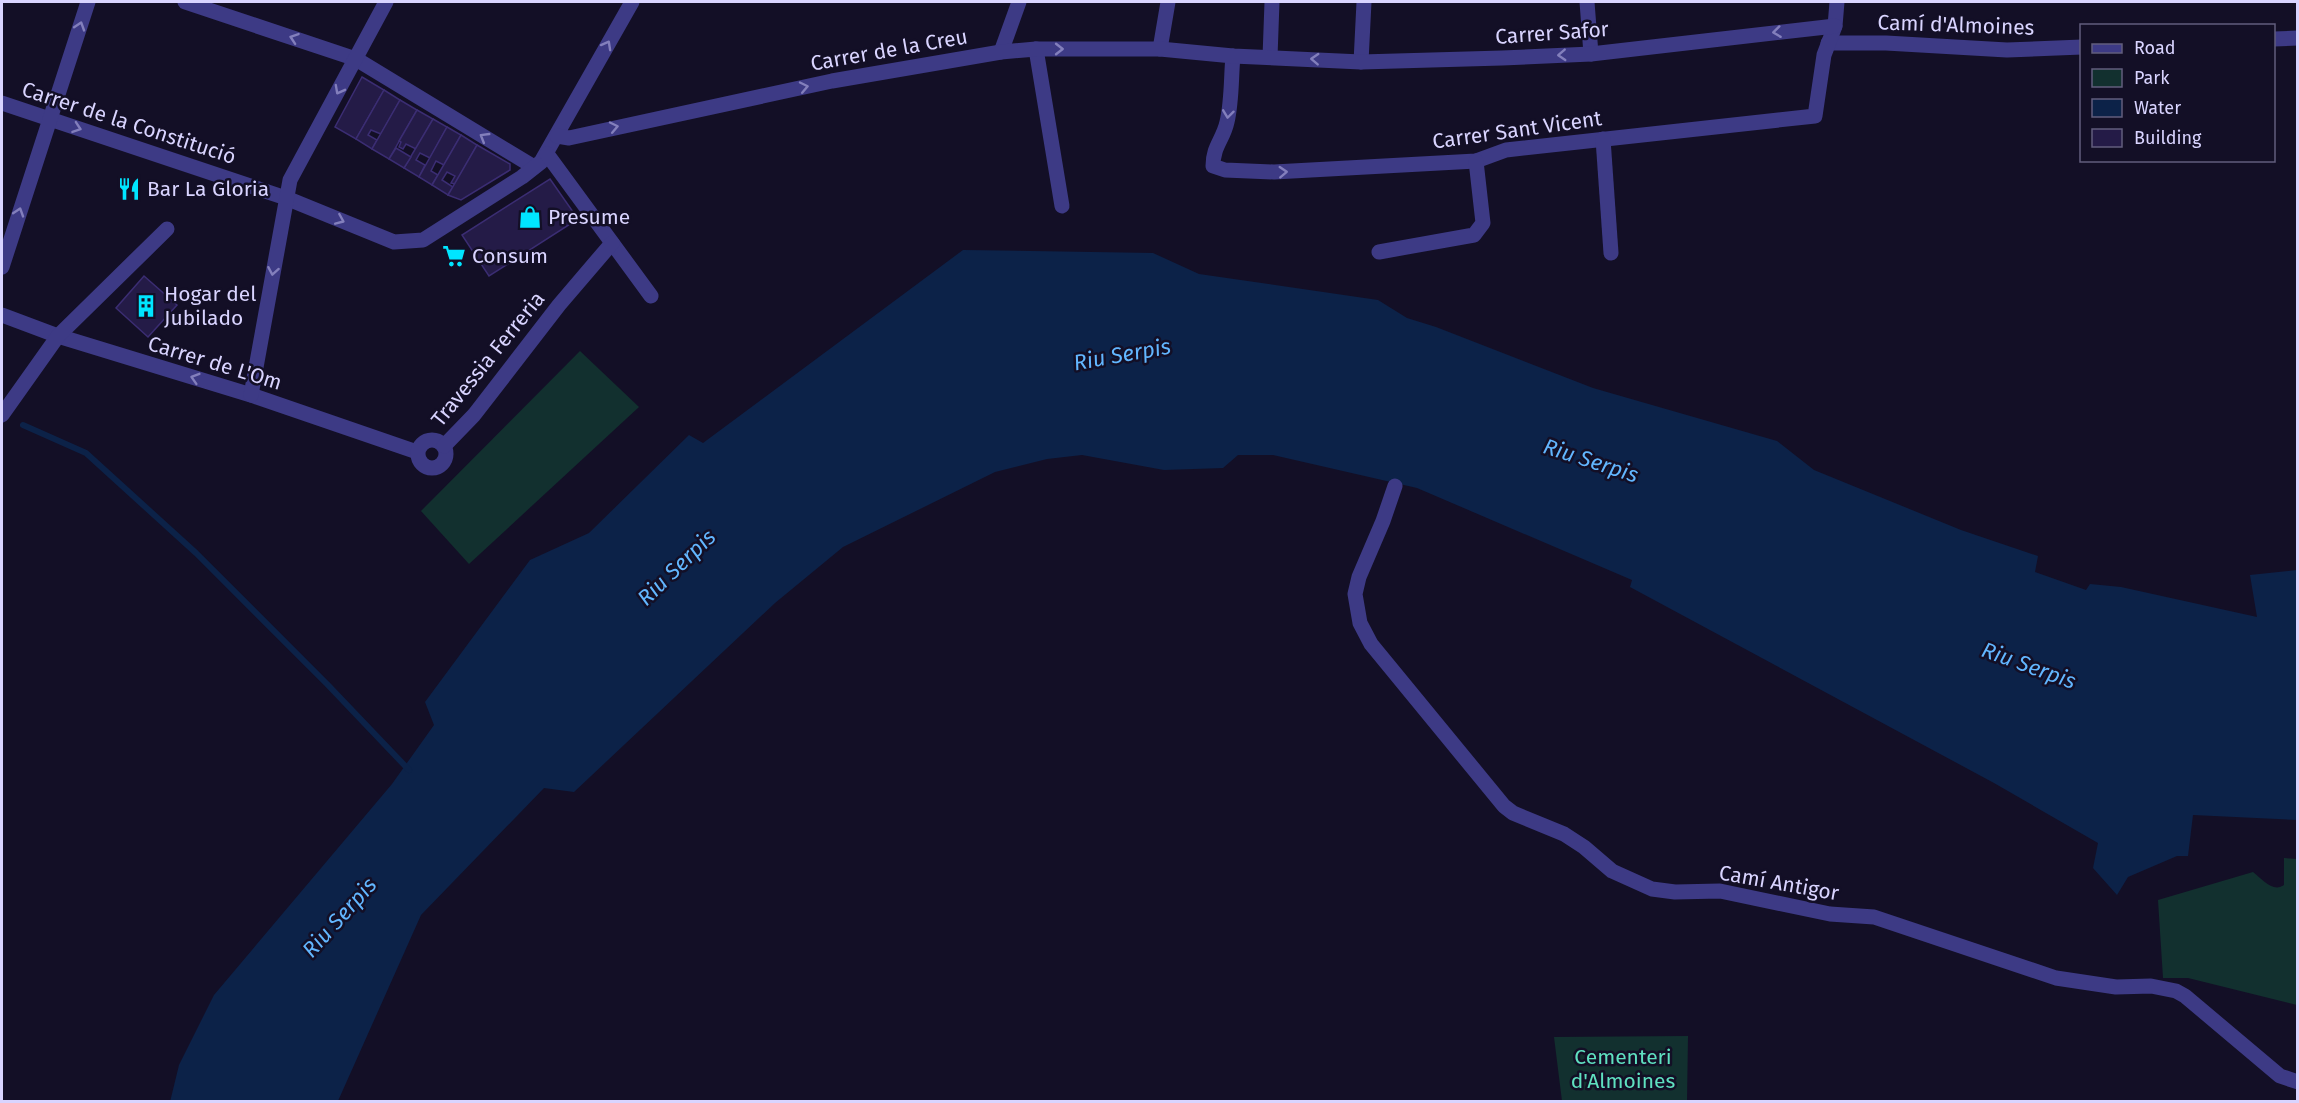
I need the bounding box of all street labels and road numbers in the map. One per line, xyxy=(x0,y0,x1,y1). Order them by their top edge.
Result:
street label: Camí d'Almoines xyxy=(1877,9,2035,41)
street label: Carrer Safor xyxy=(1494,16,1610,50)
street label: Carrer de la Creu xyxy=(809,23,969,77)
street label: Carrer de la Constitució xyxy=(19,76,239,170)
street label: Carrer Sant Vicent xyxy=(1431,105,1604,155)
street label: Travessia Ferreria xyxy=(426,286,550,432)
street label: Carrer de L'Om xyxy=(145,330,285,396)
street label: Camí Antigor xyxy=(1717,860,1841,906)

